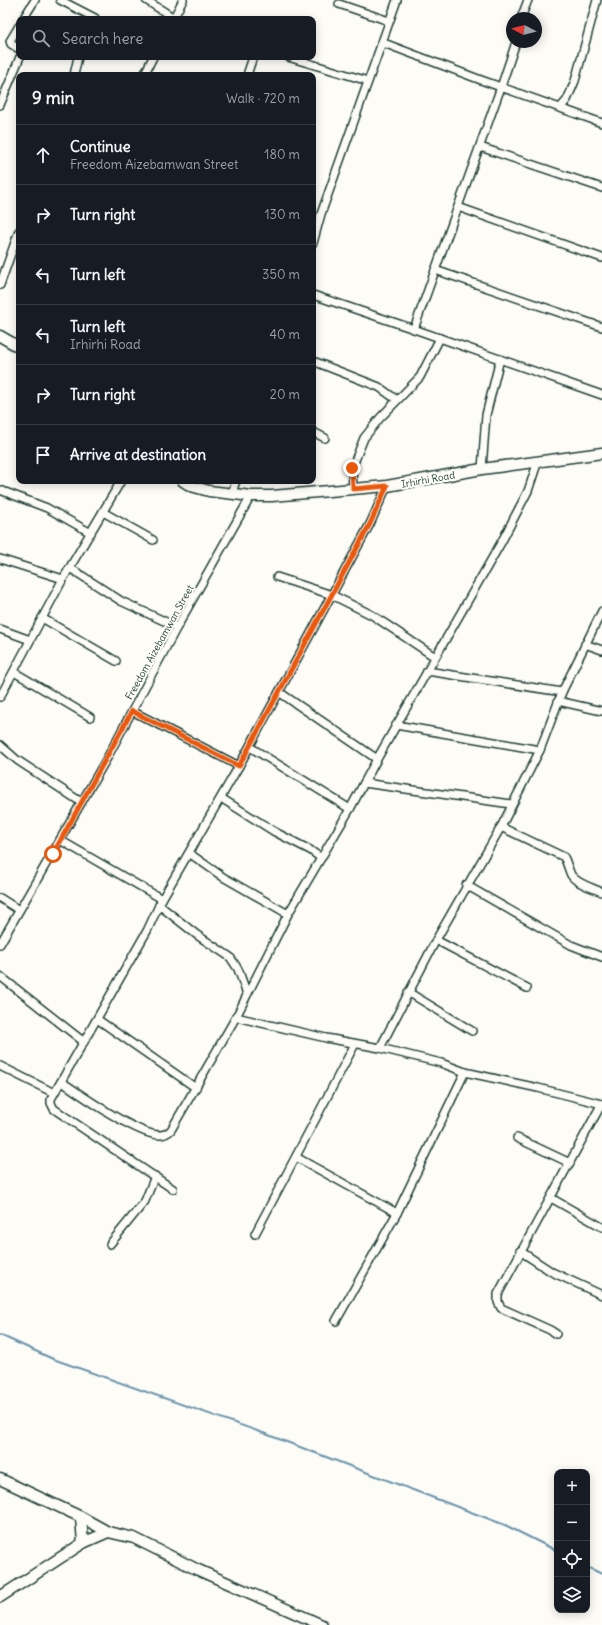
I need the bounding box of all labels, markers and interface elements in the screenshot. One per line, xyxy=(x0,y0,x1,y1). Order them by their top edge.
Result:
north arrow xyxy=(506,12,542,48)
search box xyxy=(16,16,316,60)
icon: search xyxy=(30,27,52,49)
text: Search here xyxy=(62,29,143,48)
text: 9 min xyxy=(32,87,74,109)
text: Walk · 720 m xyxy=(226,90,300,107)
text: Continue xyxy=(70,137,131,156)
icon: ahead xyxy=(32,144,54,166)
text: 180 m xyxy=(264,146,300,163)
text: Freedom Aizebamwan Street xyxy=(70,156,238,173)
icon: right xyxy=(32,204,54,226)
text: Turn right xyxy=(70,205,135,224)
text: 130 m xyxy=(264,206,300,223)
icon: left xyxy=(32,264,54,286)
text: Turn left xyxy=(70,265,125,284)
text: 350 m xyxy=(262,266,300,283)
text: Turn left xyxy=(70,317,125,336)
icon: left xyxy=(32,324,54,346)
text: 40 m xyxy=(269,326,300,343)
text: Irhirhi Road xyxy=(70,336,141,353)
icon: right xyxy=(32,384,54,406)
text: Turn right xyxy=(70,385,135,404)
text: 20 m xyxy=(270,386,300,403)
icon: arrive xyxy=(32,444,54,466)
text: Arrive at destination xyxy=(70,445,206,464)
route end xyxy=(343,459,361,477)
street label: Irhirhi Road xyxy=(400,468,456,491)
street label: Freedom Aizebamwan Street xyxy=(122,582,197,702)
route start xyxy=(44,845,62,863)
map controls xyxy=(554,1469,590,1613)
button: + xyxy=(554,1469,590,1505)
button: − xyxy=(554,1505,590,1541)
button: locate xyxy=(554,1541,590,1577)
button: layers xyxy=(554,1577,590,1613)

